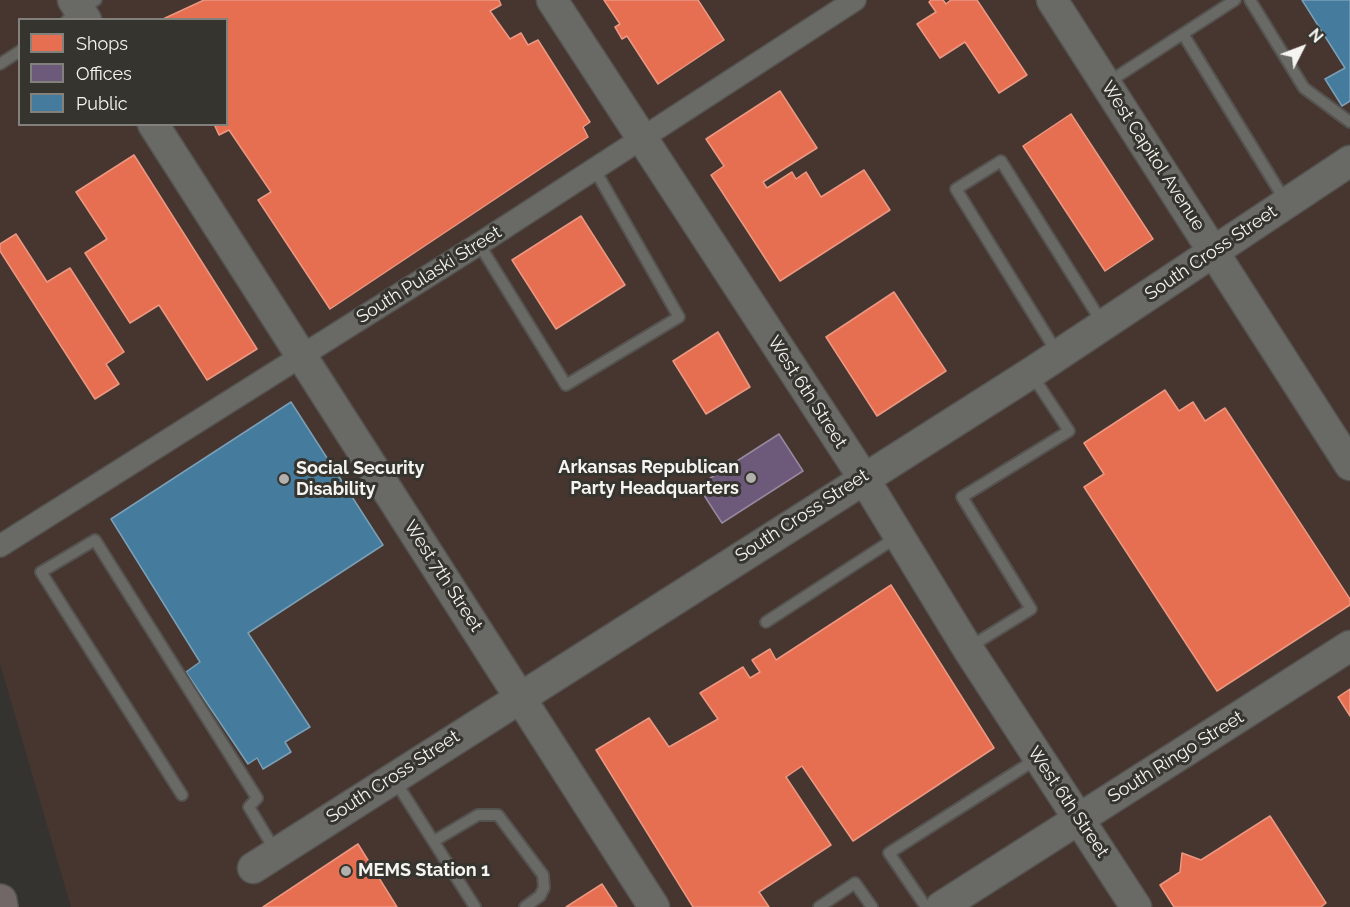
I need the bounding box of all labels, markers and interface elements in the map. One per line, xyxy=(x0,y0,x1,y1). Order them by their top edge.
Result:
legend xyxy=(18,18,228,126)
north arrow xyxy=(1272,18,1332,78)
text: N xyxy=(1305,25,1327,47)
text: Shops xyxy=(76,33,128,54)
text: Offices xyxy=(76,63,132,84)
street label: West Capitol Avenue xyxy=(1097,77,1209,235)
text: Public xyxy=(76,93,128,114)
street label: South Cross Street xyxy=(1141,201,1281,305)
street label: South Pulaski Street xyxy=(353,222,505,328)
street label: West 6th Street xyxy=(763,332,851,452)
place label: Arkansas Republican Party Headquarters xyxy=(558,457,739,500)
place label: Social Security Disability xyxy=(296,458,424,500)
street label: South Cross Street xyxy=(731,465,873,567)
marker: Arkansas Republican Party Headquarters xyxy=(744,471,758,485)
marker: Social Security Disability xyxy=(277,472,291,486)
street label: West 7th Street xyxy=(399,516,487,636)
street label: South Ringo Street xyxy=(1104,707,1248,807)
street label: South Cross Street xyxy=(322,726,464,828)
street label: West 6th Street xyxy=(1023,742,1113,862)
place label: MEMS Station 1 xyxy=(358,860,490,882)
marker: MEMS Station 1 xyxy=(339,864,353,878)

